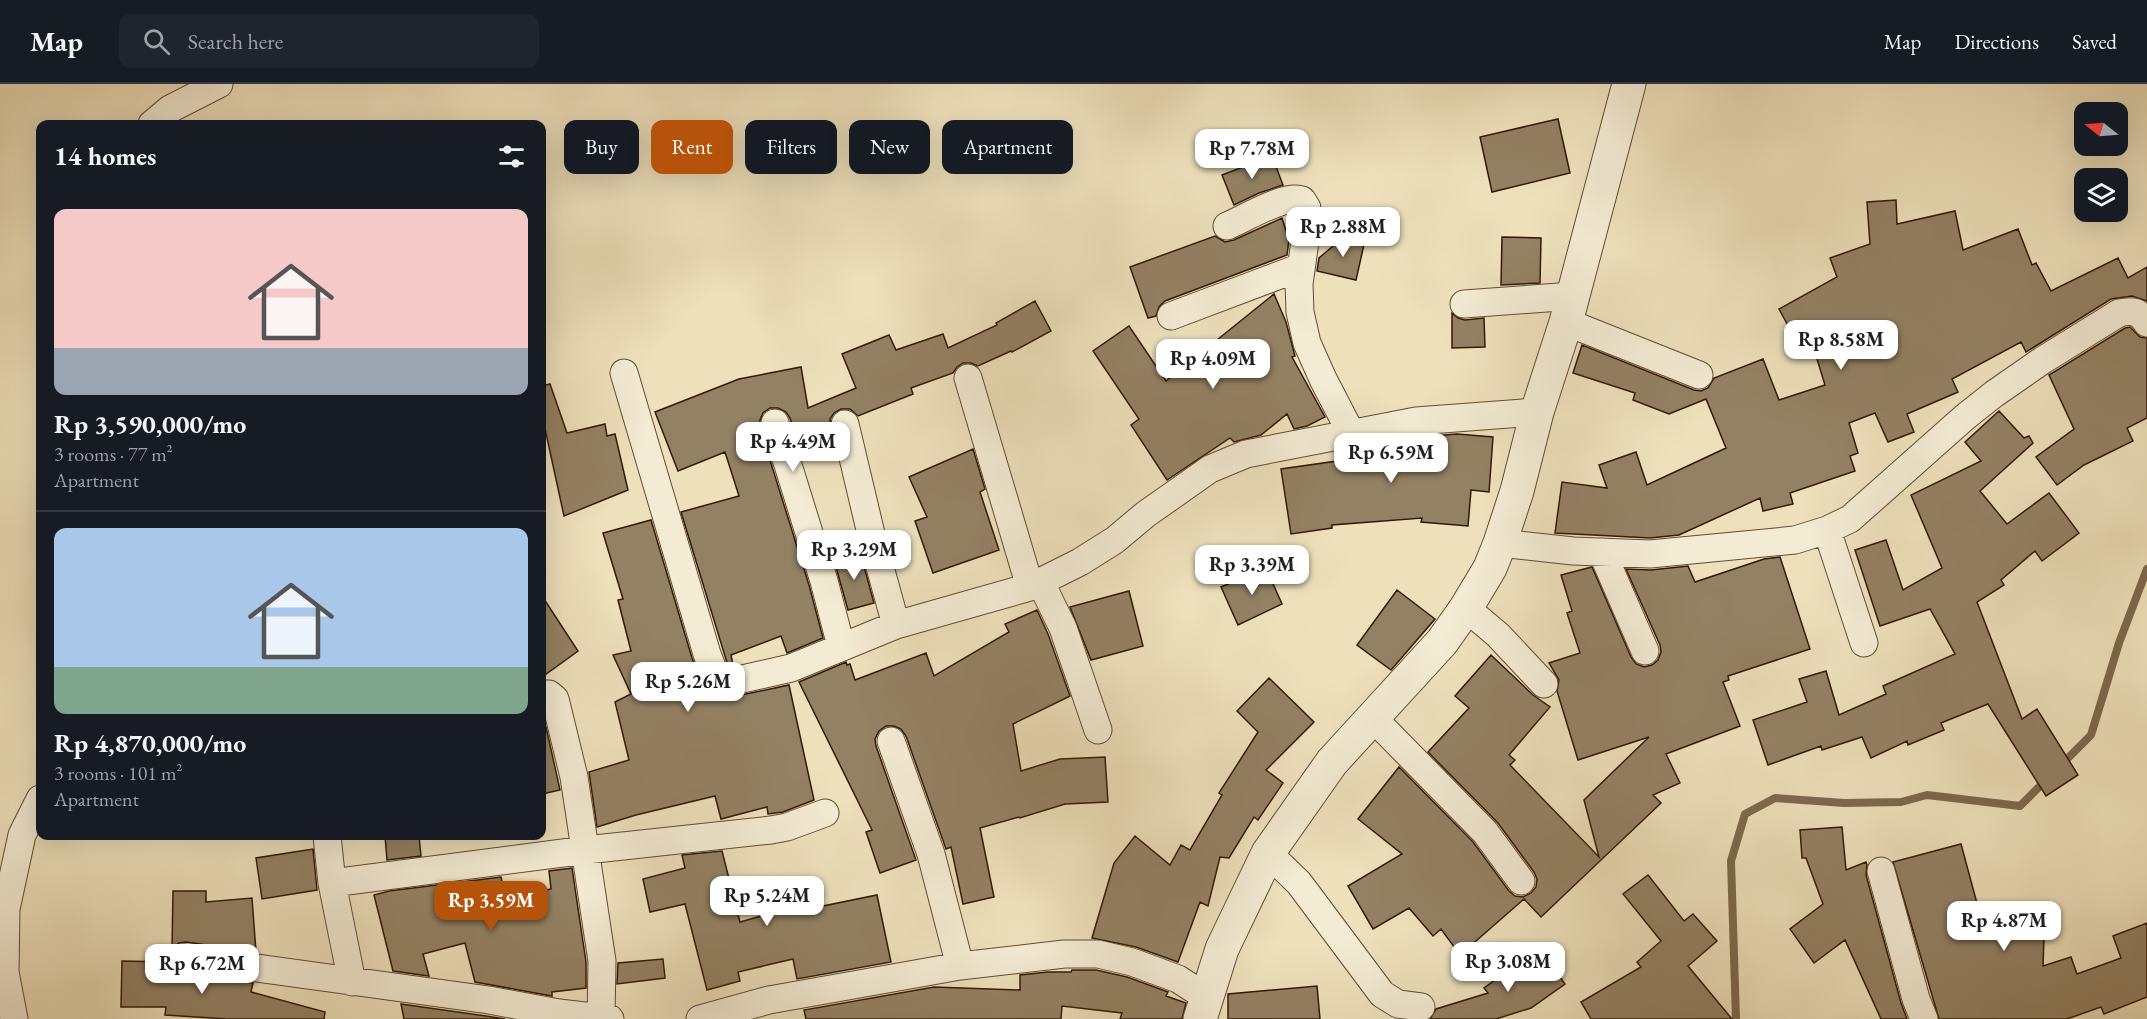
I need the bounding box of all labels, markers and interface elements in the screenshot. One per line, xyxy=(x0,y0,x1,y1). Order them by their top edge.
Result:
search box xyxy=(119,14,539,68)
text: Map xyxy=(30,23,83,59)
icon: search xyxy=(140,25,173,58)
text: Search here xyxy=(188,27,283,56)
text: Map xyxy=(1884,28,1921,55)
text: Directions xyxy=(1954,28,2039,55)
text: Saved xyxy=(2072,28,2117,55)
north arrow xyxy=(2074,102,2128,156)
map controls xyxy=(2074,102,2128,222)
chip: Buy xyxy=(564,120,639,174)
chip: Rent xyxy=(651,120,733,174)
chip: Filters xyxy=(745,120,837,174)
chip: New xyxy=(849,120,930,174)
chip: Apartment xyxy=(942,120,1073,174)
pin: Rp 7.78M xyxy=(1190,129,1314,180)
text: Rp 7.78M xyxy=(1209,135,1295,161)
text: 14 homes xyxy=(54,139,156,173)
icon: filters xyxy=(495,140,528,173)
button: layers xyxy=(2074,168,2128,222)
pin: Rp 2.88M xyxy=(1281,207,1405,258)
text: Rp 2.88M xyxy=(1300,213,1386,239)
icon: home xyxy=(237,248,345,356)
pin: Rp 8.58M xyxy=(1779,320,1903,371)
text: Rp 8.58M xyxy=(1798,326,1884,352)
pin: Rp 4.09M xyxy=(1151,339,1275,390)
text: Rp 4.09M xyxy=(1170,345,1256,371)
text: Rp 3,590,000/mo xyxy=(54,407,246,441)
pin: Rp 4.49M xyxy=(731,422,855,473)
text: Rp 4.49M xyxy=(750,428,836,454)
pin: Rp 6.59M xyxy=(1329,433,1453,484)
text: Rp 6.59M xyxy=(1348,439,1434,465)
text: 3 rooms · 77 m² xyxy=(54,441,173,467)
text: Apartment xyxy=(54,467,139,493)
pin: Rp 3.29M xyxy=(792,530,916,581)
text: Rp 3.29M xyxy=(811,536,897,562)
pin: Rp 3.39M xyxy=(1190,545,1314,596)
text: Rp 3.39M xyxy=(1209,551,1295,577)
icon: home xyxy=(237,567,345,675)
pin: Rp 5.26M xyxy=(626,662,750,713)
text: Rp 5.26M xyxy=(645,668,731,694)
text: Rp 4,870,000/mo xyxy=(54,726,246,760)
text: 3 rooms · 101 m² xyxy=(54,760,182,786)
text: Apartment xyxy=(54,786,139,812)
pin: Rp 5.24M xyxy=(705,876,829,927)
pin: Rp 3.59M xyxy=(429,881,553,932)
text: Rp 5.24M xyxy=(724,882,810,908)
text: Rp 3.59M xyxy=(448,887,534,913)
pin: Rp 4.87M xyxy=(1942,901,2066,952)
text: Rp 4.87M xyxy=(1961,907,2047,933)
pin: Rp 3.08M xyxy=(1446,942,1570,993)
pin: Rp 6.72M xyxy=(140,944,264,995)
text: Rp 3.08M xyxy=(1465,948,1551,974)
text: Rp 6.72M xyxy=(159,950,245,976)

